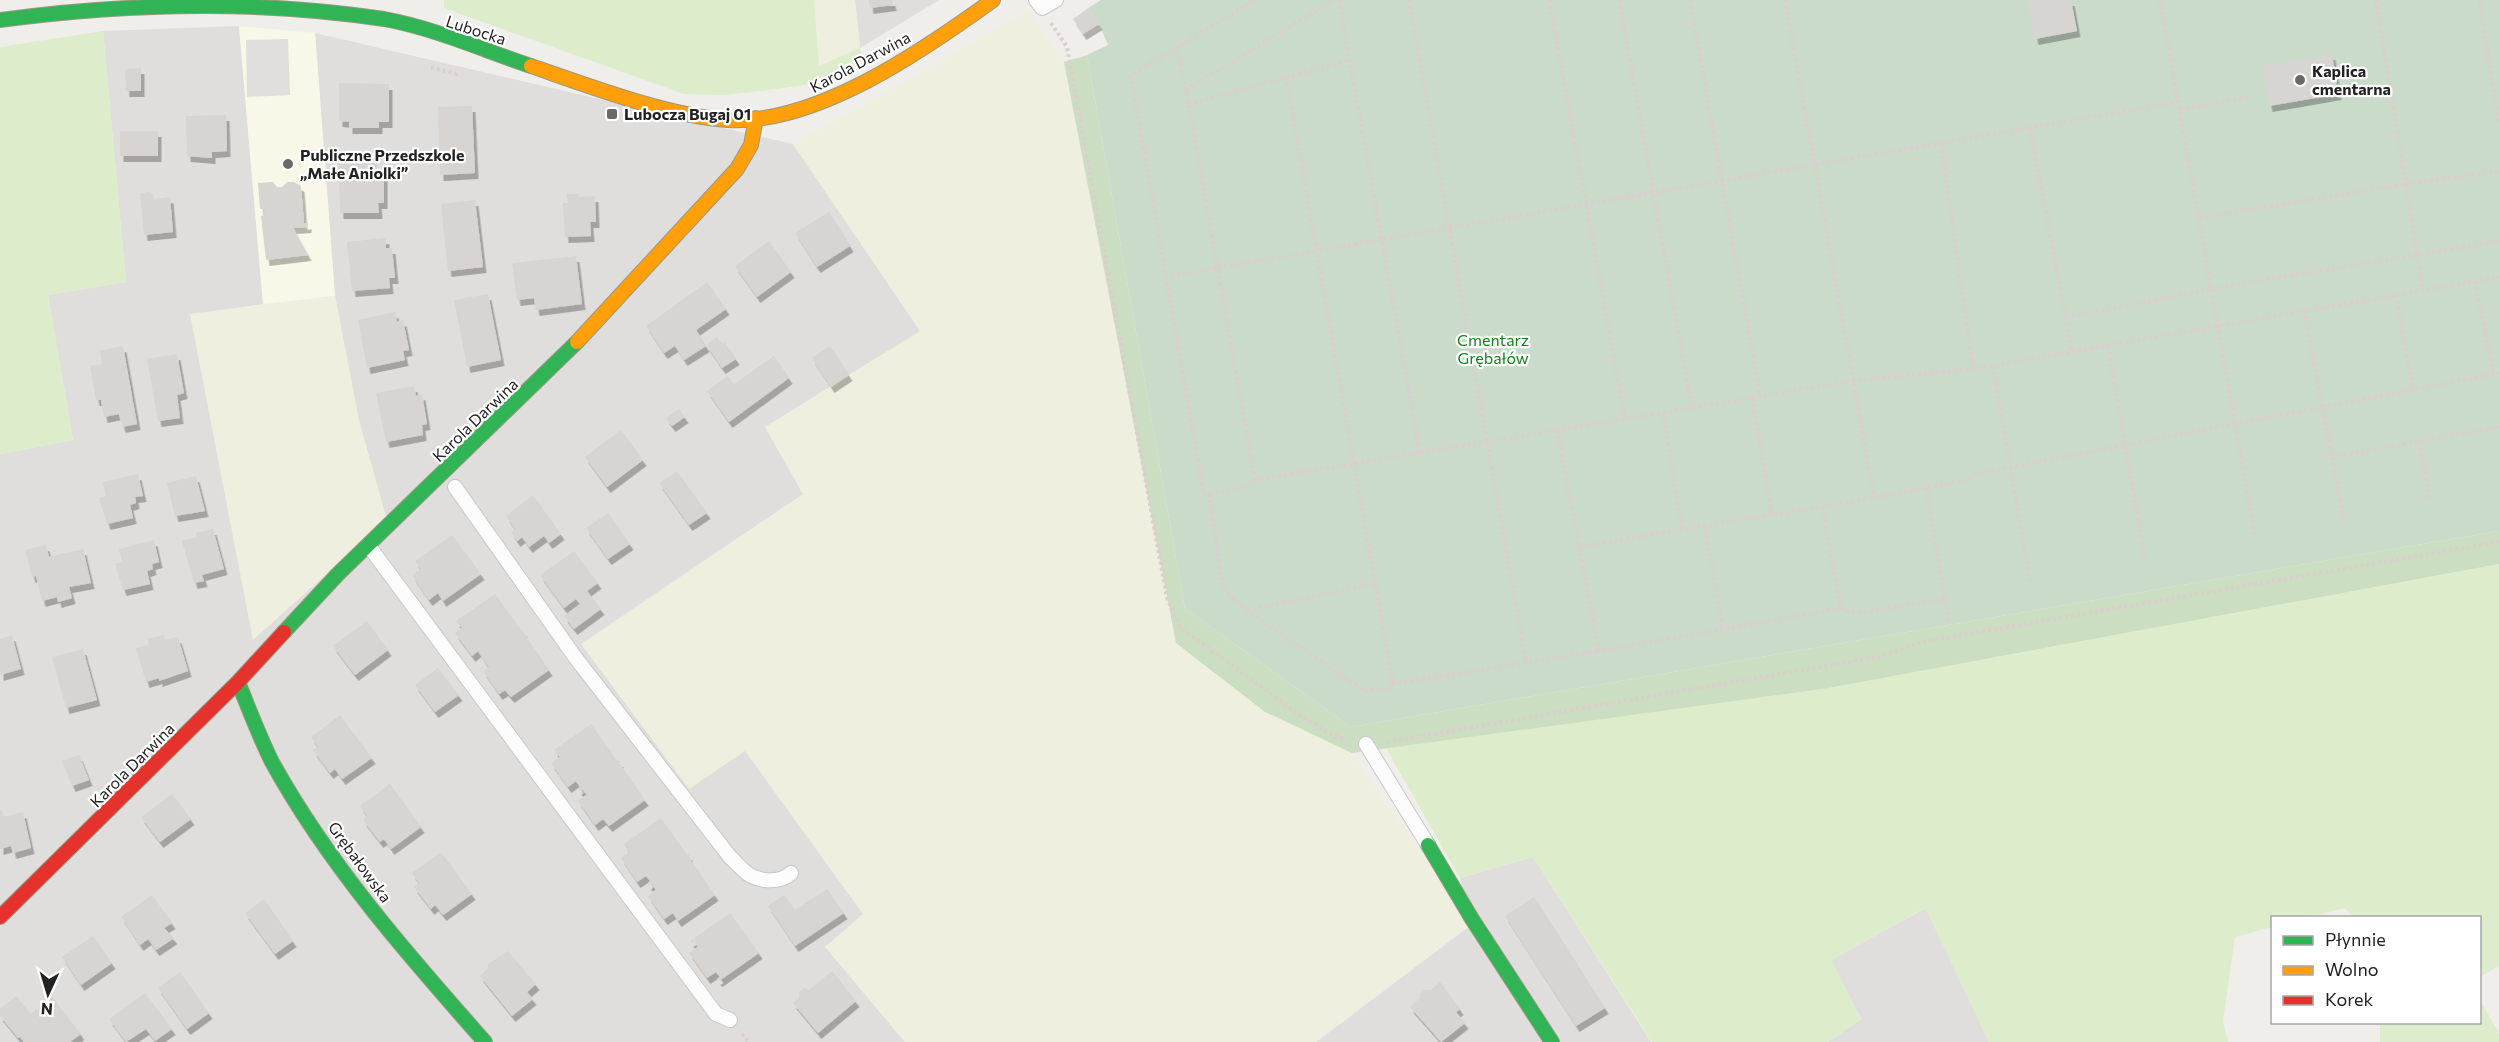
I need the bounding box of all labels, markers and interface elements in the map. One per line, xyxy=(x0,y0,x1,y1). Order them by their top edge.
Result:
street label: Lubocka xyxy=(444,11,509,48)
street label: Karola Darwina xyxy=(806,27,913,96)
place label: Kaplica cmentarna xyxy=(2312,61,2391,98)
marker: Kaplica cmentarna xyxy=(2293,73,2307,87)
place label: Lubocza Bugaj 01 xyxy=(624,104,751,123)
marker: Lubocza Bugaj 01 xyxy=(605,107,619,121)
place label: Publiczne Przedszkole „Małe Aniolki” xyxy=(300,145,464,182)
marker: Publiczne Przedszkole „Małe Aniolki” xyxy=(281,157,295,171)
park label: Cmentarz Grębałów xyxy=(1457,330,1529,367)
street label: Karola Darwina xyxy=(428,374,521,465)
street label: Karola Darwina xyxy=(86,719,178,811)
street label: Grębałowska xyxy=(325,818,396,906)
legend xyxy=(2271,916,2481,1024)
text: Płynnie xyxy=(2325,928,2386,950)
text: Wolno xyxy=(2325,958,2379,980)
north arrow xyxy=(18,964,78,1024)
text: Korek xyxy=(2325,988,2374,1010)
text: N xyxy=(40,1000,54,1019)

